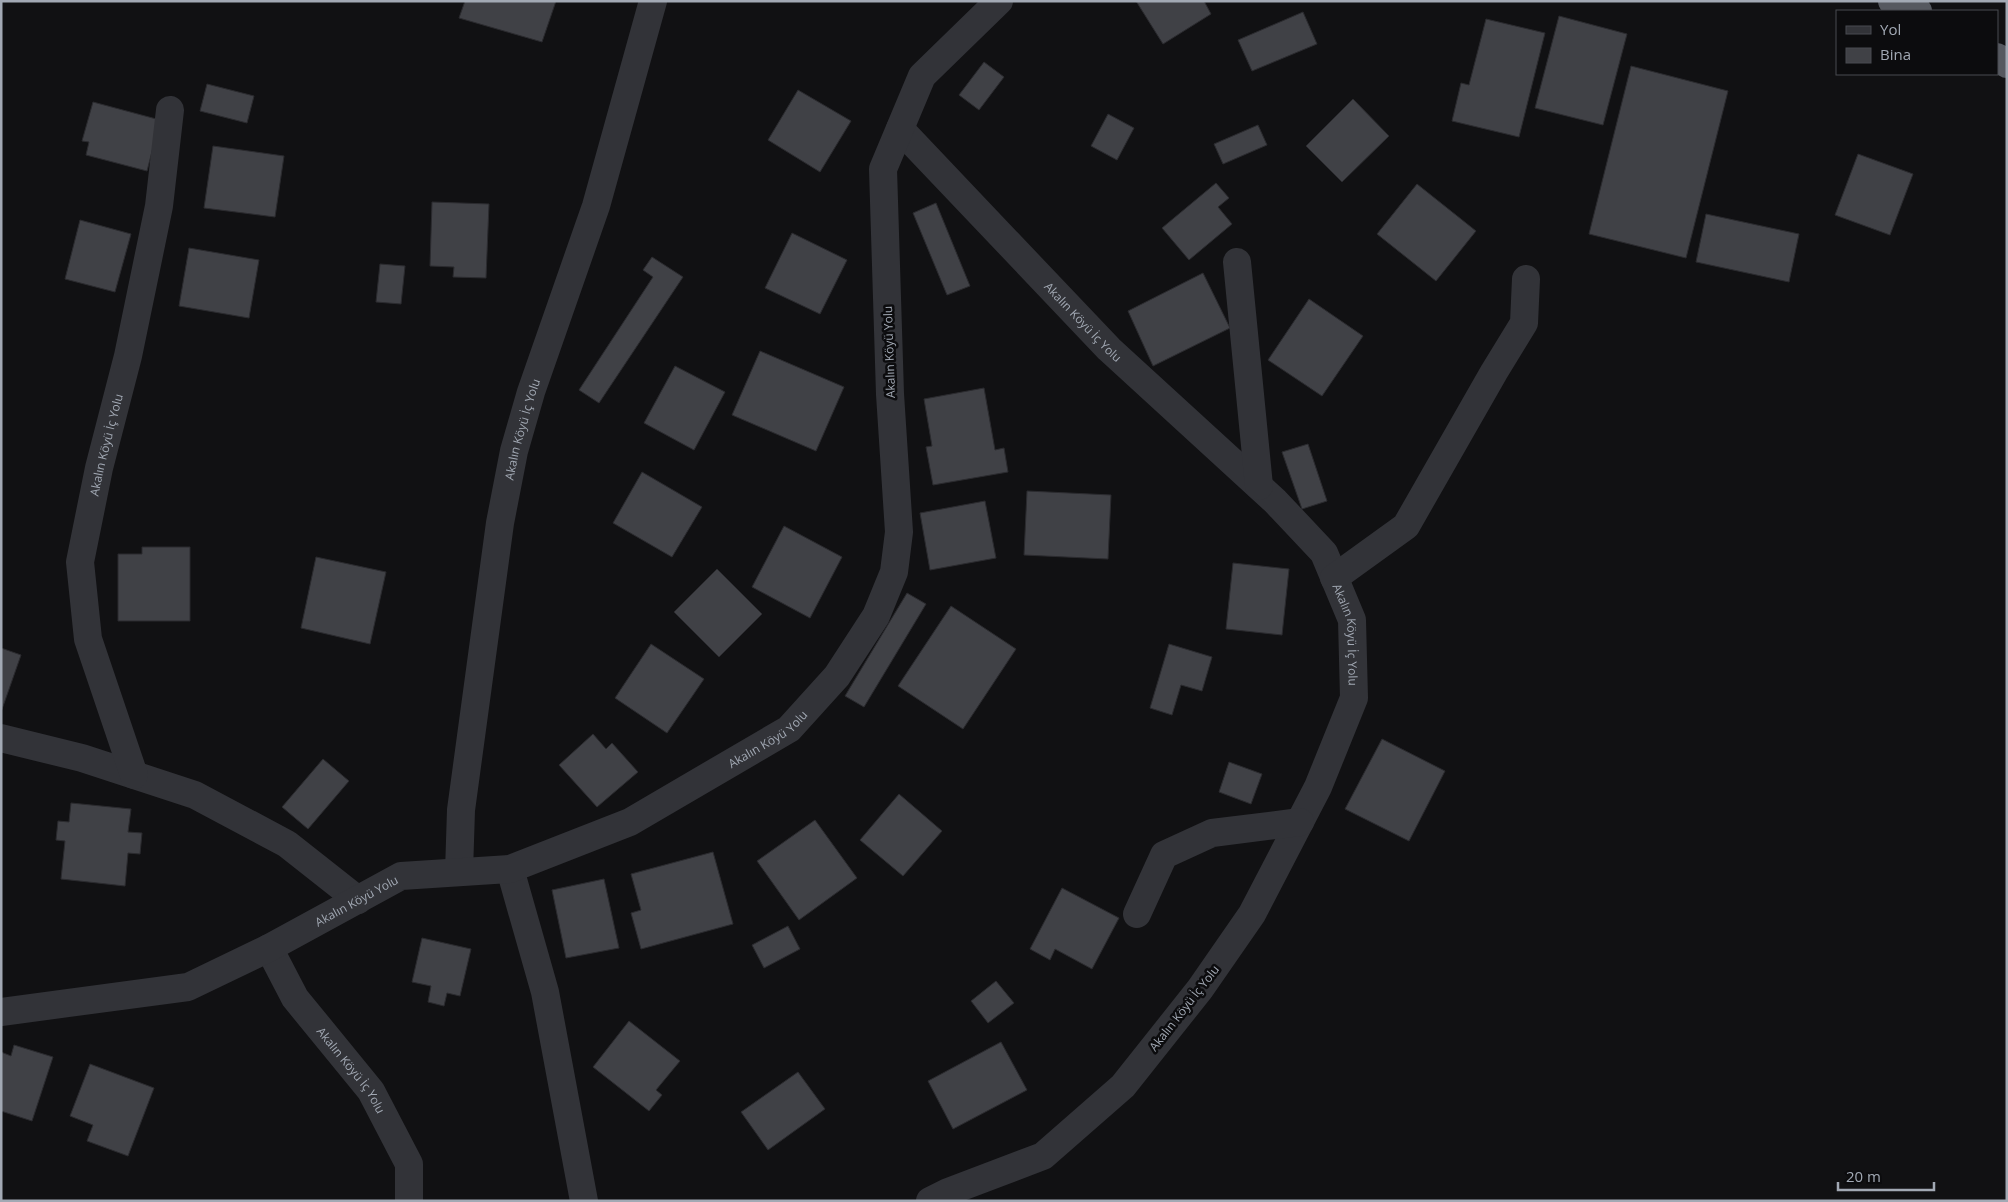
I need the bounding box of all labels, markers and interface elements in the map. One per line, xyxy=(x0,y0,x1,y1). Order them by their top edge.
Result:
legend xyxy=(1836,10,1998,75)
text: Yol xyxy=(1880,19,1901,39)
text: Bina xyxy=(1880,44,1911,64)
street label: Akalın Köyü İç Yolu xyxy=(1041,278,1126,365)
street label: Akalın Köyü Yolu xyxy=(879,305,899,399)
street label: Akalın Köyü İç Yolu xyxy=(500,376,544,481)
street label: Akalın Köyü İç Yolu xyxy=(85,392,126,497)
street label: Akalın Köyü İç Yolu xyxy=(1329,581,1362,686)
street label: Akalın Köyü Yolu xyxy=(725,706,811,771)
street label: Akalın Köyü Yolu xyxy=(312,871,401,930)
street label: Akalın Köyü İç Yolu xyxy=(1145,962,1223,1054)
street label: Akalın Köyü İç Yolu xyxy=(313,1023,390,1116)
scale bar xyxy=(1838,1160,1934,1192)
text: 20 m xyxy=(1846,1166,1881,1186)

